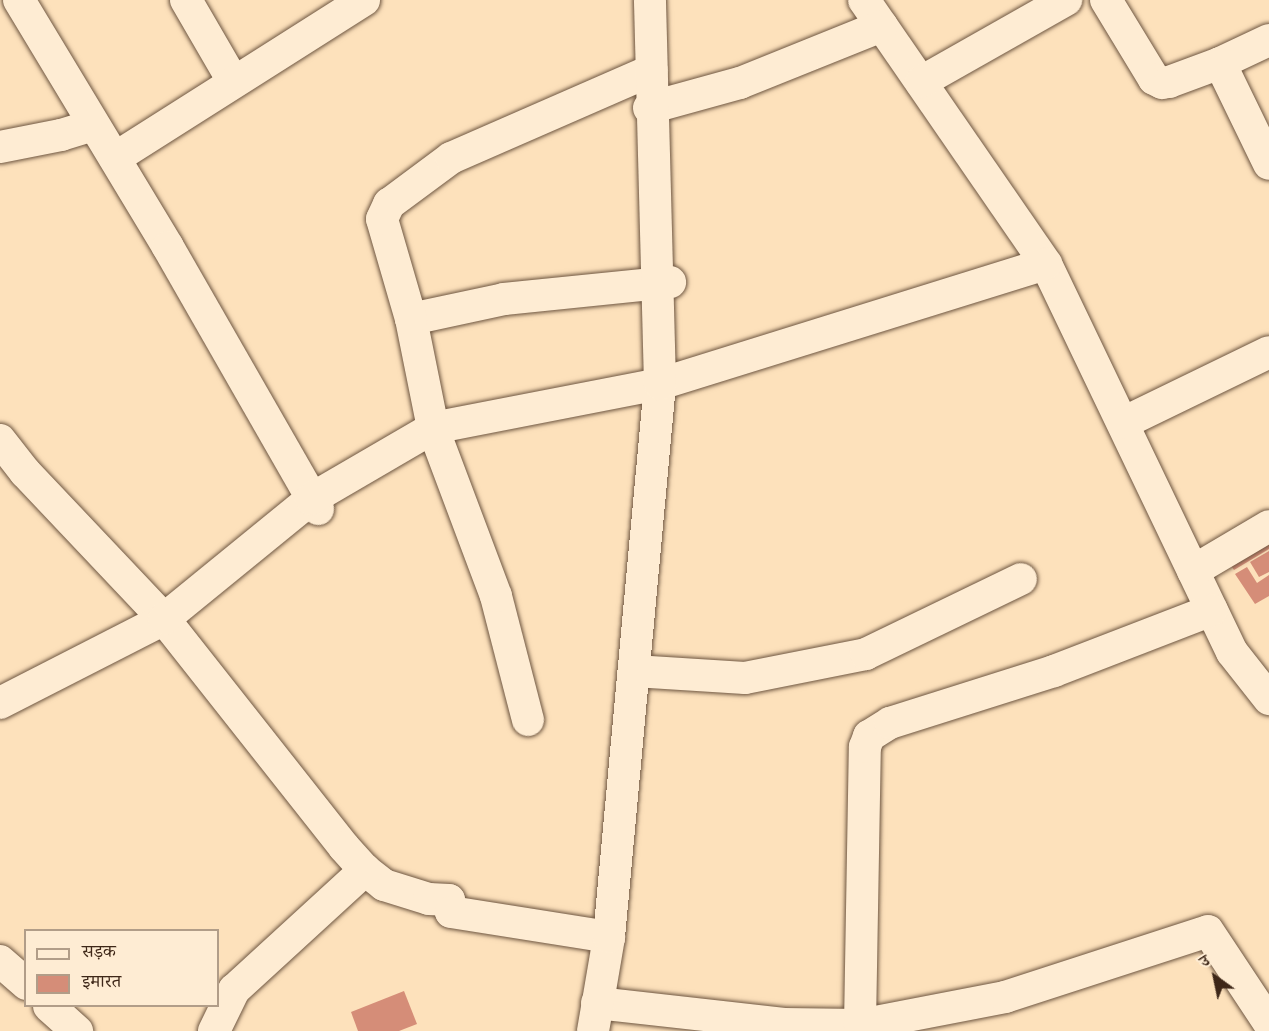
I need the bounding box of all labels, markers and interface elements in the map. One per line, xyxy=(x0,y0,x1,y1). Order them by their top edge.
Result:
legend xyxy=(24,929,219,1007)
text: सड़क xyxy=(82,941,116,964)
north arrow xyxy=(1185,947,1245,1007)
text: उ xyxy=(1196,951,1214,973)
text: इमारत xyxy=(82,971,121,994)

